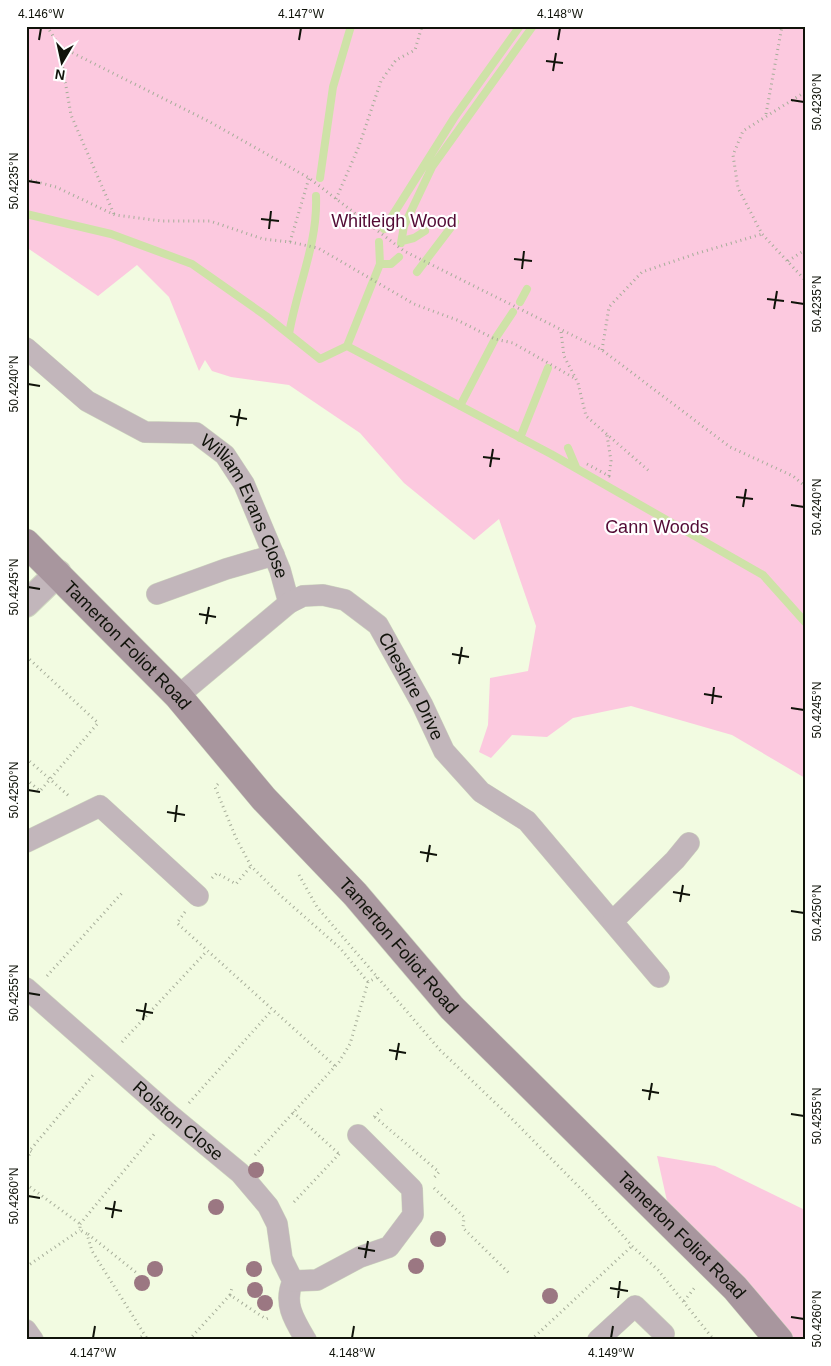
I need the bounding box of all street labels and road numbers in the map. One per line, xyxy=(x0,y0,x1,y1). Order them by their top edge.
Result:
street label: William Evans Close xyxy=(197,430,292,581)
street label: Tamerton Foliot Road xyxy=(60,577,195,713)
street label: Cheshire Drive xyxy=(374,629,447,743)
street label: Tamerton Foliot Road xyxy=(335,874,462,1018)
street label: Rolston Close xyxy=(129,1077,227,1165)
street label: Tamerton Foliot Road xyxy=(613,1167,750,1303)

